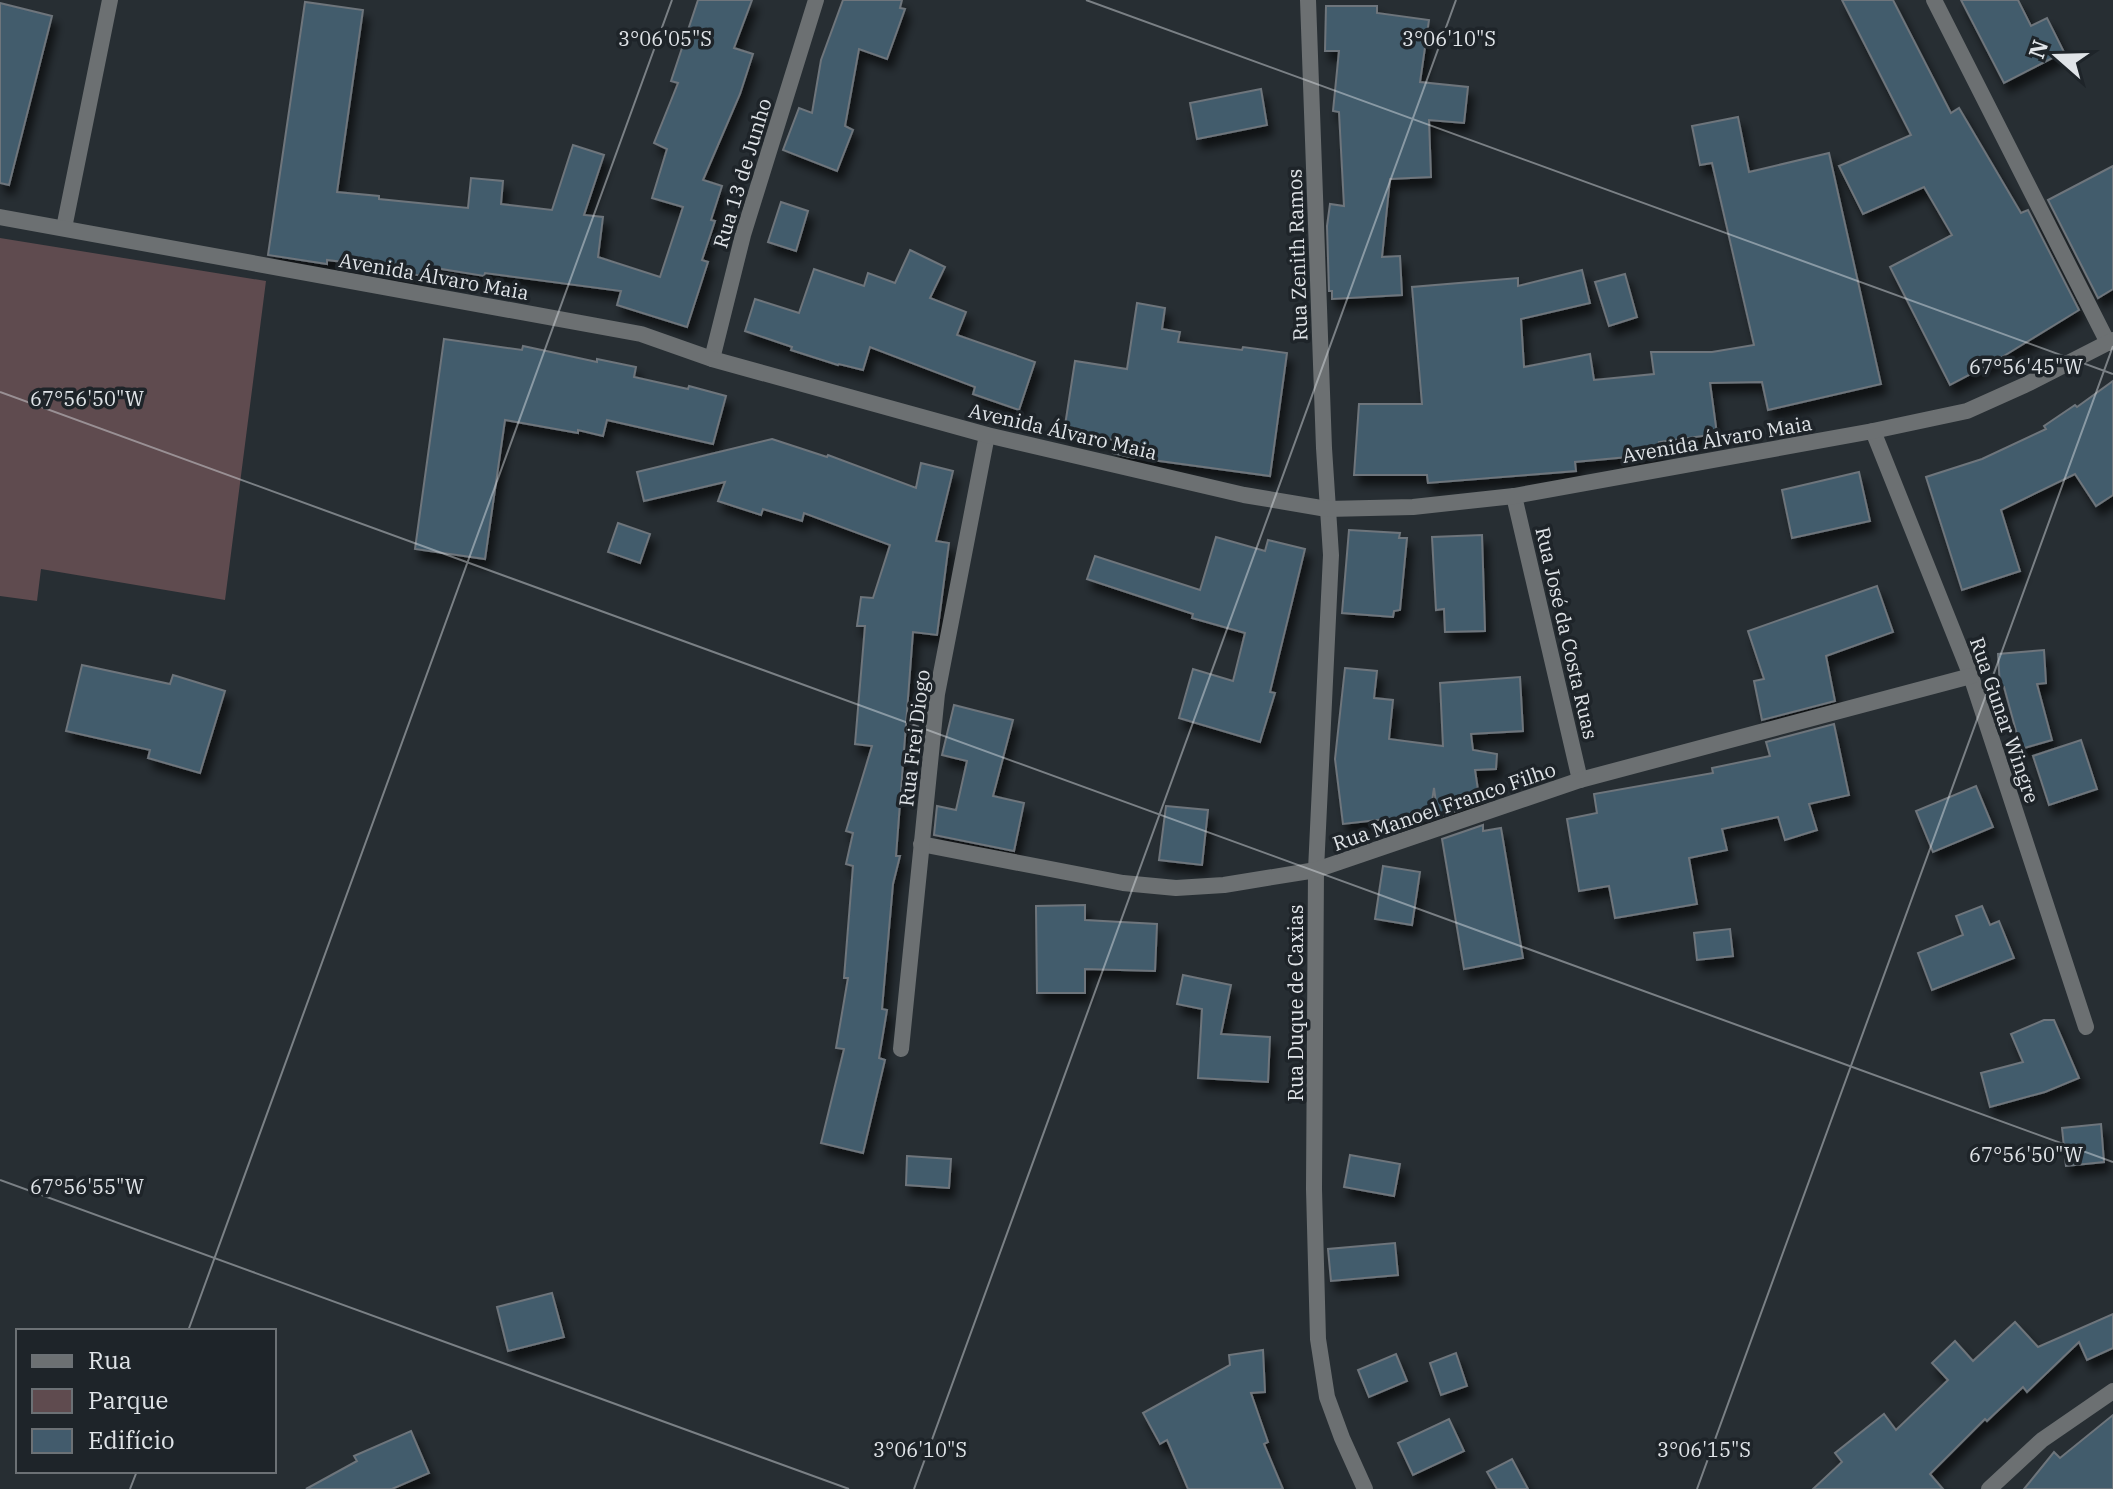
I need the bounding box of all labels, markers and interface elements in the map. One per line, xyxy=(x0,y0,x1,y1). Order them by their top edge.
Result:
north arrow xyxy=(2017,16,2097,96)
text: 3°06'05"S xyxy=(618,25,712,52)
text: 3°06'10"S xyxy=(1402,25,1496,52)
text: N xyxy=(2021,36,2054,62)
street label: Rua 13 de Junho xyxy=(706,95,778,251)
street label: Rua Zenith Ramos xyxy=(1281,168,1313,342)
street label: Avenida Álvaro Maia xyxy=(337,246,531,306)
text: 67°56'45"W xyxy=(1969,353,2083,380)
text: 67°56'50"W xyxy=(30,385,144,412)
street label: Avenida Álvaro Maia xyxy=(966,396,1160,466)
street label: Avenida Álvaro Maia xyxy=(1620,409,1814,469)
street label: Rua José da Costa Ruas xyxy=(1529,524,1605,742)
street label: Rua Gunar Wingre xyxy=(1964,633,2046,807)
street label: Rua Frei Diogo xyxy=(892,668,936,808)
street label: Rua Manoel Franco Filho xyxy=(1329,755,1559,857)
street label: Rua Duque de Caxias xyxy=(1282,905,1309,1101)
text: 67°56'50"W xyxy=(1969,1141,2083,1168)
text: 67°56'55"W xyxy=(30,1173,144,1200)
legend xyxy=(16,1329,276,1473)
text: Rua xyxy=(88,1344,132,1376)
text: Parque xyxy=(88,1384,168,1416)
text: Edifício xyxy=(88,1424,175,1456)
text: 3°06'10"S xyxy=(873,1436,967,1463)
text: 3°06'15"S xyxy=(1657,1436,1751,1463)

